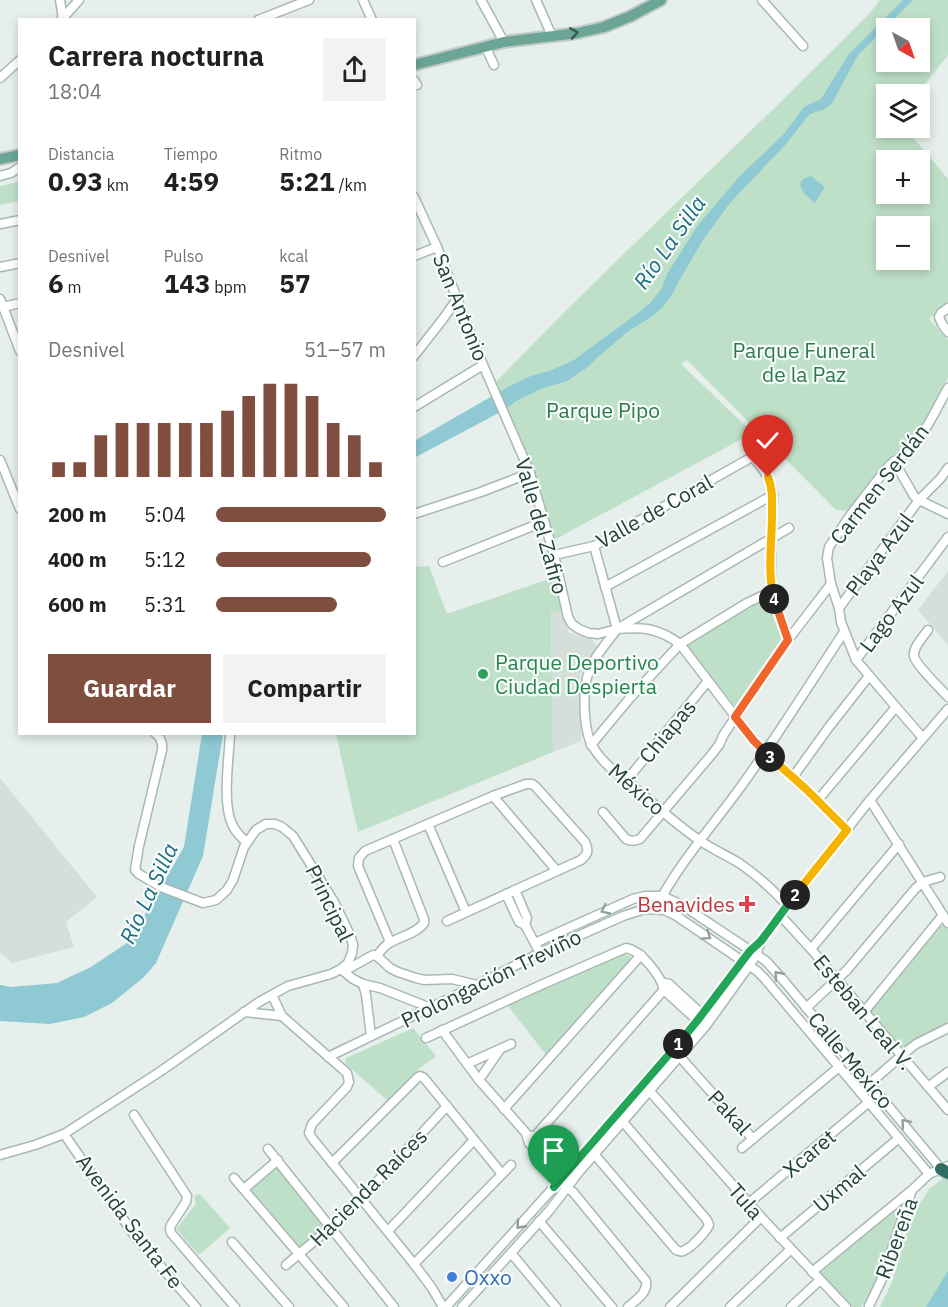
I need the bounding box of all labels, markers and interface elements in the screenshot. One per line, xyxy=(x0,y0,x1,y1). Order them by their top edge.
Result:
north arrow xyxy=(876,18,930,72)
map controls xyxy=(876,18,930,270)
one-way arrow xyxy=(569,28,579,40)
text: Carrera nocturna xyxy=(48,38,264,73)
button: share xyxy=(323,38,386,101)
text: 18:04 xyxy=(48,78,102,105)
button: layers xyxy=(876,84,930,138)
text: Distancia xyxy=(48,144,114,164)
text: Tiempo xyxy=(164,144,218,164)
text: Ritmo xyxy=(279,144,322,164)
button: + xyxy=(876,150,930,204)
text: 0.93 xyxy=(48,164,103,198)
text: 4:59 xyxy=(164,164,219,198)
text: 5:21 xyxy=(279,164,335,198)
text: km xyxy=(103,175,129,195)
text: /km xyxy=(335,175,367,195)
water label: Río La Silla xyxy=(626,189,712,295)
button: − xyxy=(876,216,930,270)
text: Desnivel xyxy=(48,246,109,266)
text: Pulso xyxy=(164,246,204,266)
text: kcal xyxy=(279,246,308,266)
street label: San Antonio xyxy=(427,249,495,365)
text: 6 xyxy=(48,266,64,300)
text: 143 xyxy=(164,266,210,300)
text: 57 xyxy=(279,266,311,300)
text: m xyxy=(64,277,81,297)
text: bpm xyxy=(210,277,247,297)
text: Desnivel xyxy=(48,336,125,363)
text: 51–57 m xyxy=(304,336,386,363)
park label: Parque Funeral de la Paz xyxy=(732,336,876,388)
park label: Parque Pipo xyxy=(546,396,660,424)
pin xyxy=(742,415,793,477)
street label: Carmen Serdán xyxy=(823,418,935,550)
icon: check xyxy=(751,424,784,457)
street label: Valle del Zafiro xyxy=(509,455,575,597)
street label: Valle de Coral xyxy=(591,467,718,555)
text: 200 m xyxy=(48,501,107,528)
text: 5:04 xyxy=(144,501,186,528)
street label: Playa Azul xyxy=(839,507,920,601)
text: 400 m xyxy=(48,546,107,573)
text: 5:12 xyxy=(144,546,186,573)
street label: Lago Azul xyxy=(853,568,930,658)
pin: 4 xyxy=(759,584,789,614)
text: 4 xyxy=(769,589,779,609)
text: 600 m xyxy=(48,591,107,618)
text: 5:31 xyxy=(144,591,186,618)
place label: Parque Deportivo Ciudad Despierta xyxy=(495,648,659,700)
button: Guardar xyxy=(48,654,211,723)
button: Compartir xyxy=(223,654,386,723)
marker: Parque Deportivo Ciudad Despierta xyxy=(476,667,490,681)
street label: Chiapas xyxy=(632,693,702,769)
pin: 3 xyxy=(755,742,785,772)
text: 3 xyxy=(765,747,775,767)
street label: México xyxy=(603,757,671,821)
water label: Río La Silla xyxy=(112,838,184,948)
street label: Principal xyxy=(299,860,361,946)
pin: 2 xyxy=(780,880,810,910)
text: 2 xyxy=(790,885,800,905)
place label: Benavides xyxy=(637,890,735,918)
marker: Benavides xyxy=(740,897,754,911)
one-way arrow xyxy=(601,903,612,915)
street label: Prolongación Treviño xyxy=(396,922,586,1034)
one-way arrow xyxy=(701,929,712,940)
street label: Esteban Leal V. xyxy=(808,948,920,1076)
one-way arrow xyxy=(774,971,785,982)
street label: Calle Mexico xyxy=(802,1006,900,1114)
pin: 1 xyxy=(663,1029,693,1059)
text: 1 xyxy=(673,1034,683,1054)
street label: Pakal xyxy=(702,1084,758,1141)
one-way arrow xyxy=(901,1119,912,1130)
street label: Hacienda Raíces xyxy=(303,1122,433,1252)
street label: Xcaret xyxy=(777,1123,841,1183)
pin xyxy=(528,1125,579,1187)
icon: arrive xyxy=(537,1134,570,1167)
street label: Avenida Santa Fe xyxy=(70,1148,190,1294)
street label: Uxmal xyxy=(807,1158,871,1218)
street label: Tula xyxy=(722,1177,770,1225)
street label: Ribereña xyxy=(868,1193,924,1283)
one-way arrow xyxy=(516,1218,527,1229)
place label: Oxxo xyxy=(464,1263,512,1291)
marker: Oxxo xyxy=(445,1270,459,1284)

